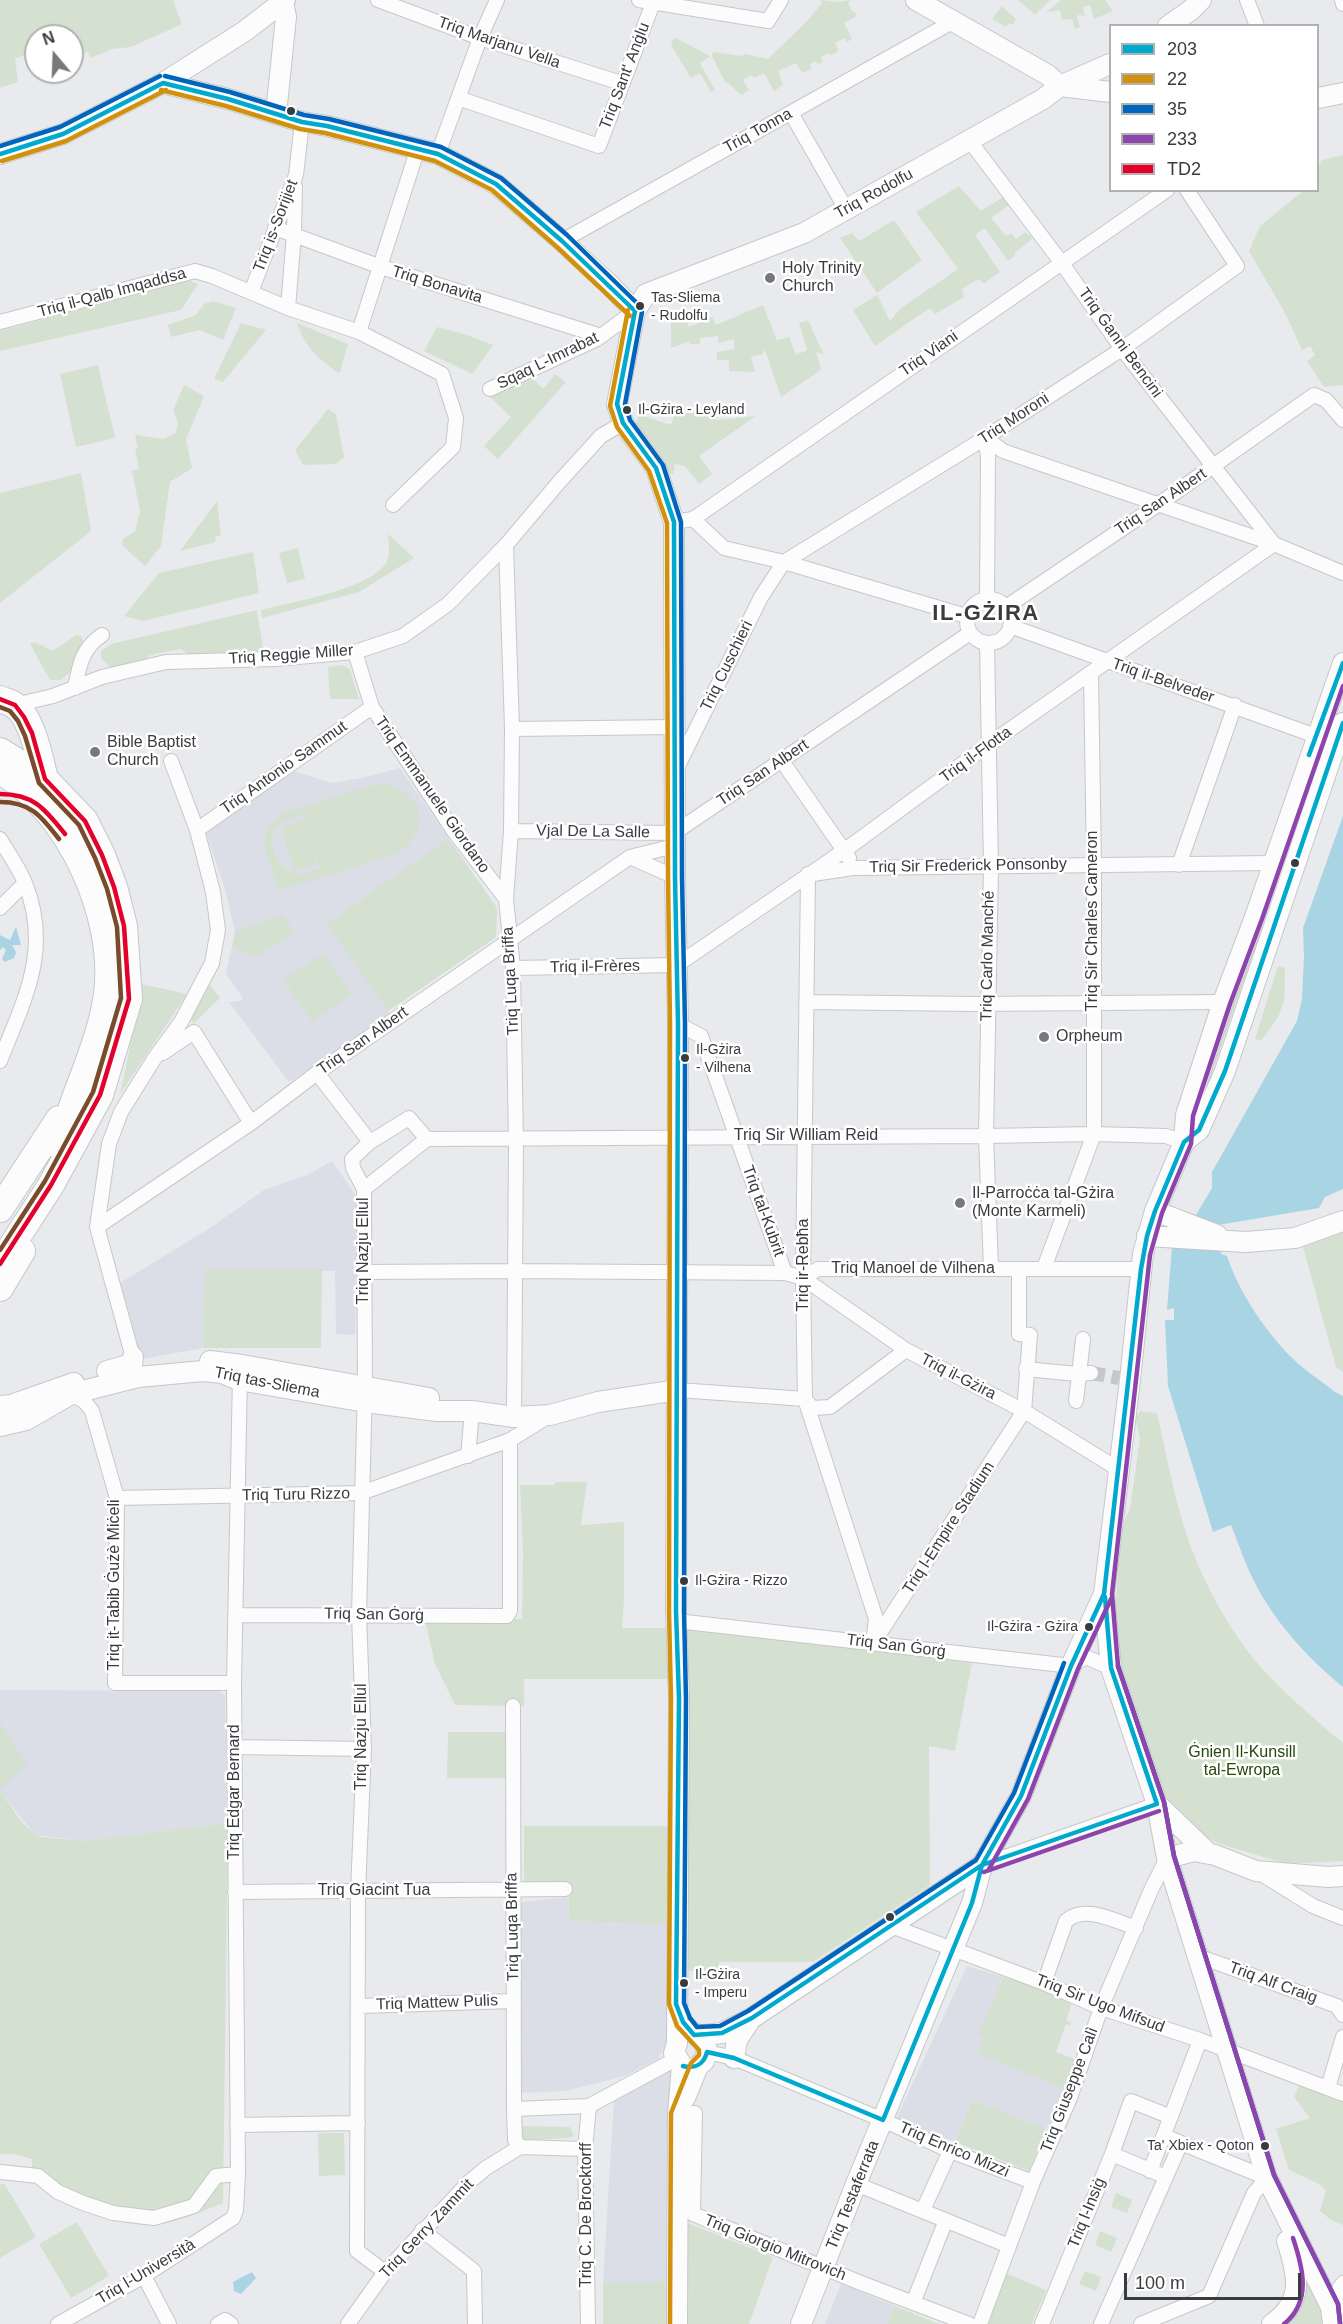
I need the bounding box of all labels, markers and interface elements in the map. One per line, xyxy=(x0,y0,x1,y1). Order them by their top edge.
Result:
street label: Triq Marjanu Vella xyxy=(435,13,563,73)
street label: Triq Sant' Anġlu xyxy=(596,20,654,132)
north arrow xyxy=(24,24,84,84)
legend xyxy=(1109,24,1319,192)
text: N xyxy=(40,28,57,48)
text: 203 xyxy=(1167,39,1197,59)
text: 22 xyxy=(1167,69,1187,89)
text: 35 xyxy=(1167,99,1187,119)
street label: Triq Tonna xyxy=(721,104,795,158)
unlabelled marker xyxy=(285,105,297,117)
text: 233 xyxy=(1167,129,1197,149)
text: TD2 xyxy=(1167,159,1201,179)
street label: Triq Rodolfu xyxy=(831,165,917,223)
street label: Triq is-Sorijiet xyxy=(250,177,302,275)
place label: Holy Trinity Church xyxy=(782,259,861,297)
street label: Triq Bonavita xyxy=(389,262,485,308)
street label: Triq il-Qalb Imqaddsa xyxy=(36,264,188,322)
marker: Holy Trinity Church xyxy=(763,271,777,285)
street label: Triq Ġanni Bencini xyxy=(1074,284,1166,402)
place label: Tas-Sliema - Rudolfu xyxy=(651,290,720,322)
marker: Tas-Sliema - Rudolfu xyxy=(634,300,646,312)
street label: Triq Viani xyxy=(896,327,962,381)
street label: Sqaq L-Imrabat xyxy=(494,328,602,394)
street label: Triq Moroni xyxy=(975,389,1053,449)
place label: Il-Gżira - Leyland xyxy=(638,402,745,418)
marker: Il-Gżira - Leyland xyxy=(621,404,633,416)
street label: Triq San Albert xyxy=(1112,464,1210,540)
district label: IL-GŻIRA xyxy=(932,601,1040,627)
street label: Triq Cuschieri xyxy=(697,618,757,714)
street label: Triq Reggie Miller xyxy=(228,641,354,669)
street label: Triq il-Belveder xyxy=(1109,655,1217,707)
street label: Triq Emmanuele Giordano xyxy=(370,713,494,877)
street label: Triq Antonio Sammut xyxy=(217,717,351,819)
street label: Triq il-Flotta xyxy=(936,723,1016,787)
place label: Bible Baptist Church xyxy=(107,733,196,771)
street label: Triq San Albert xyxy=(714,735,812,811)
marker: Bible Baptist Church xyxy=(88,745,102,759)
street label: Vjal De La Salle xyxy=(536,821,650,843)
street label: Triq Sir Charles Cameron xyxy=(1083,831,1103,1011)
street label: Triq Sir Frederick Ponsonby xyxy=(869,855,1067,877)
unlabelled marker xyxy=(1289,857,1301,869)
street label: Triq Carlo Manché xyxy=(977,890,999,1022)
street label: Triq Luqa Briffa xyxy=(499,926,523,1036)
street label: Triq il-Frères xyxy=(550,957,640,977)
street label: Triq San Albert xyxy=(314,1003,412,1079)
place label: Orpheum xyxy=(1056,1027,1123,1047)
marker: Orpheum xyxy=(1037,1030,1051,1044)
place label: Il-Gżira - Vilhena xyxy=(696,1042,751,1074)
marker: Il-Gżira - Vilhena xyxy=(679,1052,691,1064)
street label: Triq Sir William Reid xyxy=(734,1126,878,1146)
street label: Triq tal-Kubrit xyxy=(738,1163,788,1259)
place label: Il-Parroċċa tal-Gżira (Monte Karmeli) xyxy=(972,1184,1114,1222)
marker: Il-Parroċċa tal-Gżira (Monte Karmeli) xyxy=(953,1196,967,1210)
street label: Triq Nazju Ellul xyxy=(354,1198,374,1304)
street label: Triq ir-Rebħa xyxy=(794,1219,814,1311)
street label: Triq Manoel de Vilhena xyxy=(831,1259,995,1279)
street label: Triq il-Gżira xyxy=(917,1350,999,1404)
street label: Triq tas-Sliema xyxy=(213,1363,321,1403)
street label: Triq l-Empire Stadium xyxy=(899,1458,999,1598)
street label: Triq Turu Rizzo xyxy=(242,1484,350,1506)
street label: Triq it-Tabib Ġużè Miċeli xyxy=(105,1499,125,1671)
place label: Il-Gżira - Rizzo xyxy=(695,1573,788,1589)
marker: Il-Gżira - Rizzo xyxy=(678,1575,690,1587)
street label: Triq San Ġorġ xyxy=(324,1605,424,1625)
place label: Il-Gżira - Gżira xyxy=(987,1619,1078,1635)
marker: Il-Gżira - Gżira xyxy=(1083,1621,1095,1633)
street label: Triq San Ġorġ xyxy=(845,1630,947,1662)
street label: Triq Nazju Ellul xyxy=(352,1684,372,1790)
street label: Triq Edgar Bernard xyxy=(225,1724,245,1860)
park label: Ġnien Il-Kunsill tal-Ewropa xyxy=(1188,1743,1296,1781)
street label: Triq Luqa Briffa xyxy=(502,1873,524,1981)
street label: Triq Giacint Tua xyxy=(318,1881,430,1901)
unlabelled marker xyxy=(884,1911,896,1923)
street label: Triq Alf Craig xyxy=(1226,1958,1320,2008)
place label: Il-Gżira - Imperu xyxy=(695,1967,747,2000)
street label: Triq Sir Ugo Mifsud xyxy=(1033,1971,1167,2037)
marker: Il-Gżira - Imperu xyxy=(678,1977,690,1989)
street label: Triq Mattew Pulis xyxy=(376,1991,498,2015)
street label: Triq Giuseppe Calì xyxy=(1037,2025,1103,2155)
street label: Triq Enrico Mizzi xyxy=(896,2118,1012,2182)
street label: Triq Testaferrata xyxy=(822,2138,884,2252)
place label: Ta' Xbiex - Qoton xyxy=(1147,2138,1254,2154)
marker: Ta' Xbiex - Qoton xyxy=(1259,2140,1271,2152)
street label: Triq C. De Brocktorff xyxy=(577,2143,597,2287)
street label: Triq Gerry Zammit xyxy=(376,2175,478,2283)
street label: Triq l-Insiġ xyxy=(1064,2175,1110,2251)
street label: Triq Giorgio Mitrovich xyxy=(701,2211,849,2285)
street label: Triq l-Università xyxy=(93,2235,199,2309)
scale bar xyxy=(1127,2261,1304,2299)
text: 100 m xyxy=(1135,2273,1185,2293)

